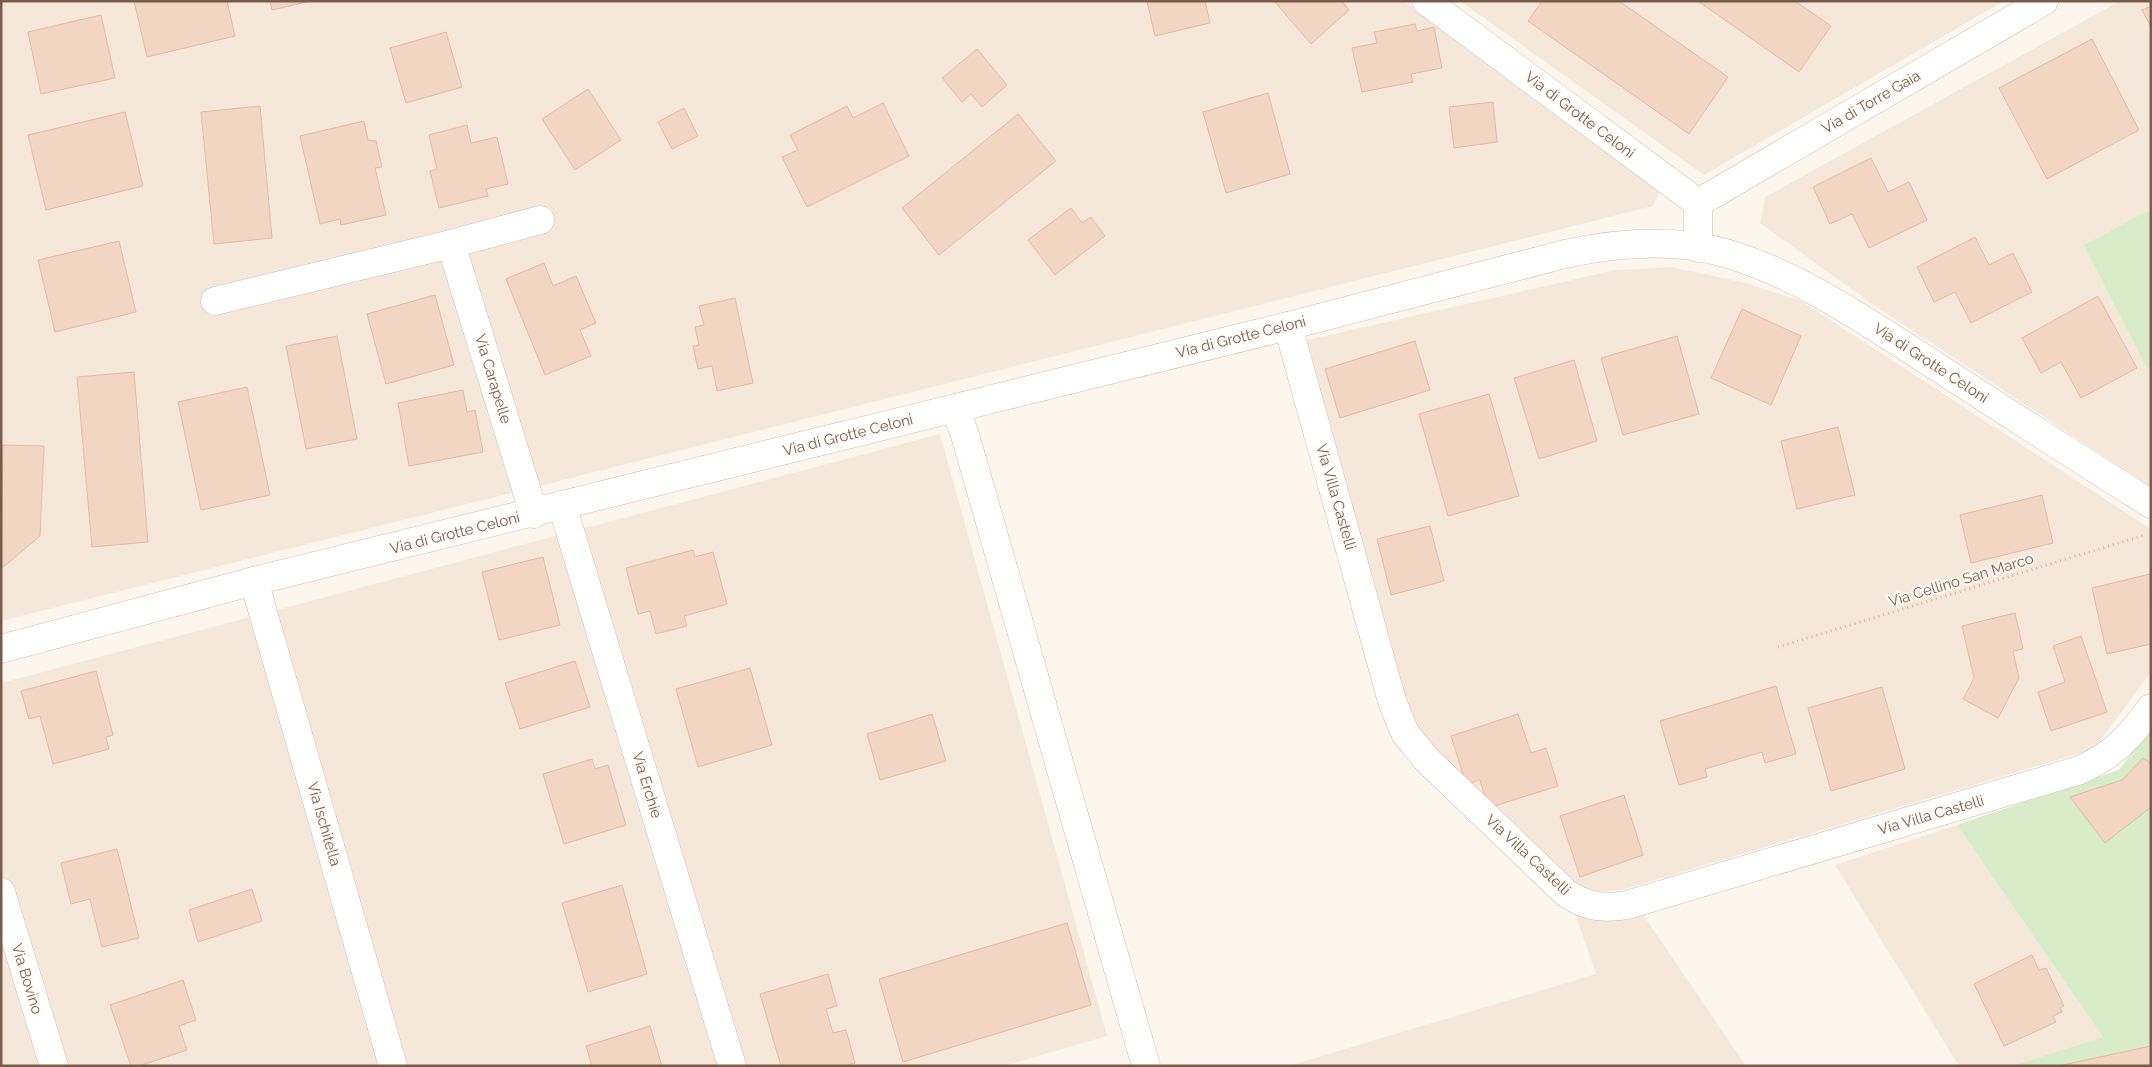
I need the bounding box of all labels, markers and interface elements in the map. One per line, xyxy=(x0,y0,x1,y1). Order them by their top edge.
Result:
street label: Via di Torre Gaia xyxy=(1818,66,1924,138)
street label: Via di Grotte Celoni xyxy=(1521,68,1639,162)
street label: Via di Grotte Celoni xyxy=(1174,312,1308,362)
street label: Via di Grotte Celoni xyxy=(1870,319,1992,407)
street label: Via Carapelle xyxy=(471,332,515,426)
street label: Via di Grotte Celoni xyxy=(781,410,915,460)
street label: Via Villa Castelli xyxy=(1312,442,1360,552)
street label: Via di Grotte Celoni xyxy=(388,508,522,558)
street label: Via Cellino San Marco xyxy=(1886,549,2036,611)
street label: Via Erchie xyxy=(628,750,666,821)
street label: Via Ischitella xyxy=(303,780,345,868)
street label: Via Villa Castelli xyxy=(1876,791,1986,839)
street label: Via Villa Castelli xyxy=(1482,811,1574,899)
street label: Via Bovino xyxy=(8,941,46,1017)

